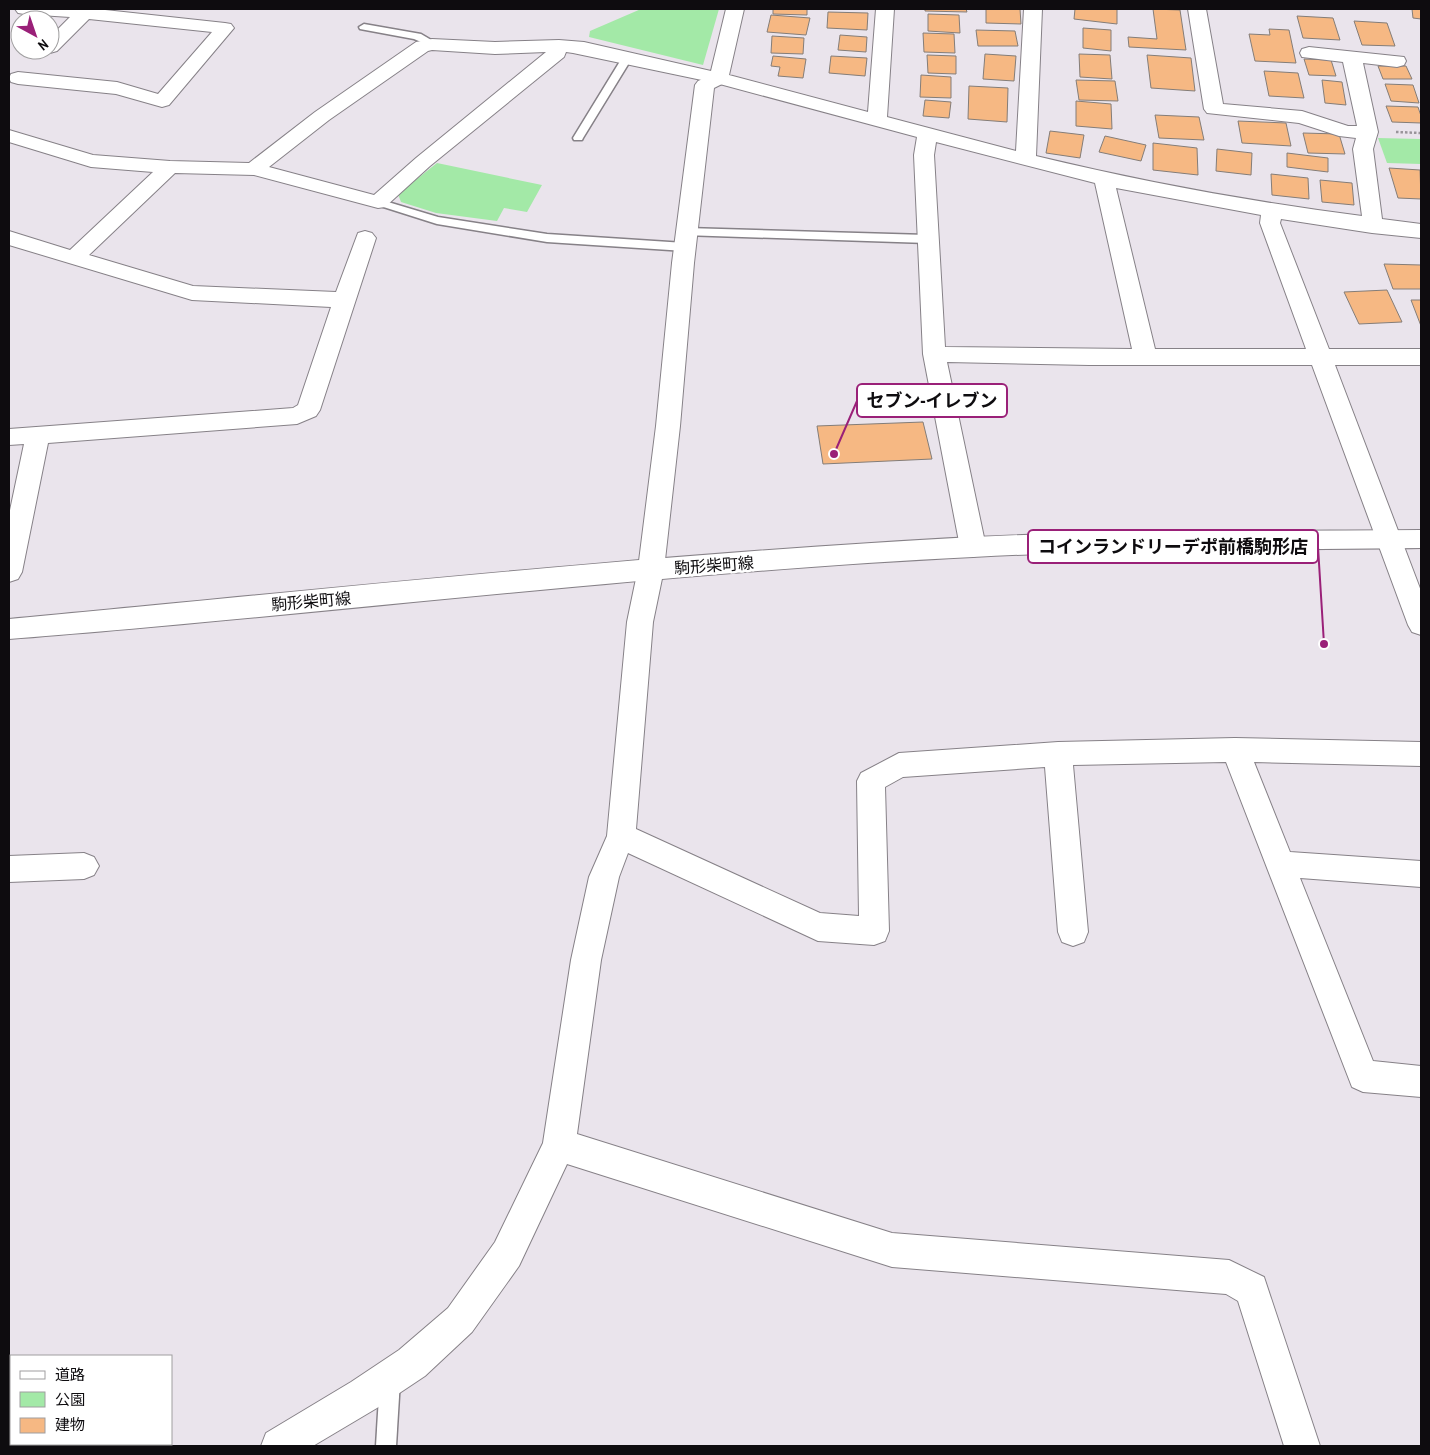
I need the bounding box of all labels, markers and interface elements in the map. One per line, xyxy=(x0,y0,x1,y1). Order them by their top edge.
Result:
north arrow xyxy=(10,10,60,60)
text: N xyxy=(34,35,52,55)
callout: セブン-イレブン xyxy=(857,384,1007,417)
text: セブン-イレブン xyxy=(867,388,997,413)
callout: コインランドリーデポ前橋駒形店 xyxy=(1028,530,1318,563)
text: コインランドリーデポ前橋駒形店 xyxy=(1038,534,1308,559)
street label: 駒形柴町線 xyxy=(673,551,755,579)
street label: 駒形柴町線 xyxy=(270,587,352,615)
legend xyxy=(10,1355,172,1445)
text: 道路 xyxy=(55,1364,85,1385)
text: 公園 xyxy=(55,1389,85,1410)
text: 建物 xyxy=(55,1414,85,1435)

